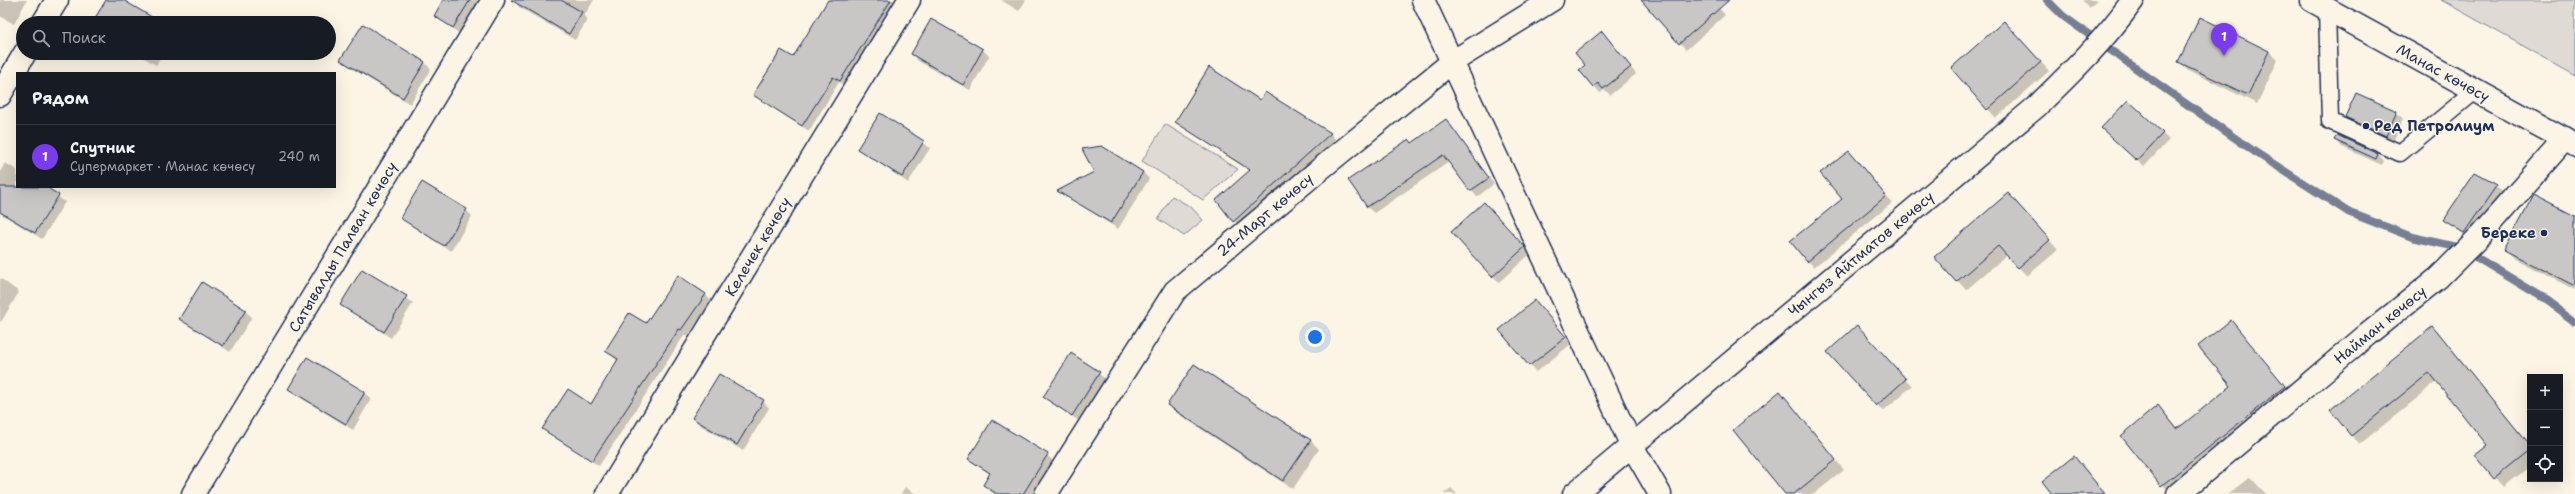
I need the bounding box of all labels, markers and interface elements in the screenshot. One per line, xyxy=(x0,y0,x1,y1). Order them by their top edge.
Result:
search box xyxy=(16,16,336,60)
pin: 1 xyxy=(2211,23,2237,56)
icon: search xyxy=(30,27,52,49)
text: Поиск xyxy=(62,28,106,48)
street label: Манас көчөсү xyxy=(2393,39,2493,107)
text: Рядом xyxy=(32,87,89,109)
place label: Ред Петролиум xyxy=(2374,116,2495,136)
marker: Ред Петролиум xyxy=(2361,121,2371,131)
text: Спутник xyxy=(70,138,135,158)
text: 1 xyxy=(42,148,48,165)
text: 240 m xyxy=(278,148,320,165)
text: Супермаркет · Манас көчөсү xyxy=(70,158,255,175)
street label: Сатывалды Палван көчөсү xyxy=(284,158,402,336)
street label: 24-Март көчөсү xyxy=(1213,169,1317,261)
street label: Чынгыз Айтматов көчөсү xyxy=(1784,187,1938,321)
street label: Келечек көчөсү xyxy=(720,193,796,300)
place label: Береке xyxy=(2481,223,2536,243)
marker: Береке xyxy=(2539,228,2549,238)
street label: Найман көчөсү xyxy=(2329,281,2431,369)
your location xyxy=(1305,327,1325,347)
map controls xyxy=(2527,374,2563,482)
button: + xyxy=(2527,374,2563,410)
button: − xyxy=(2527,410,2563,446)
button: locate xyxy=(2527,446,2563,482)

